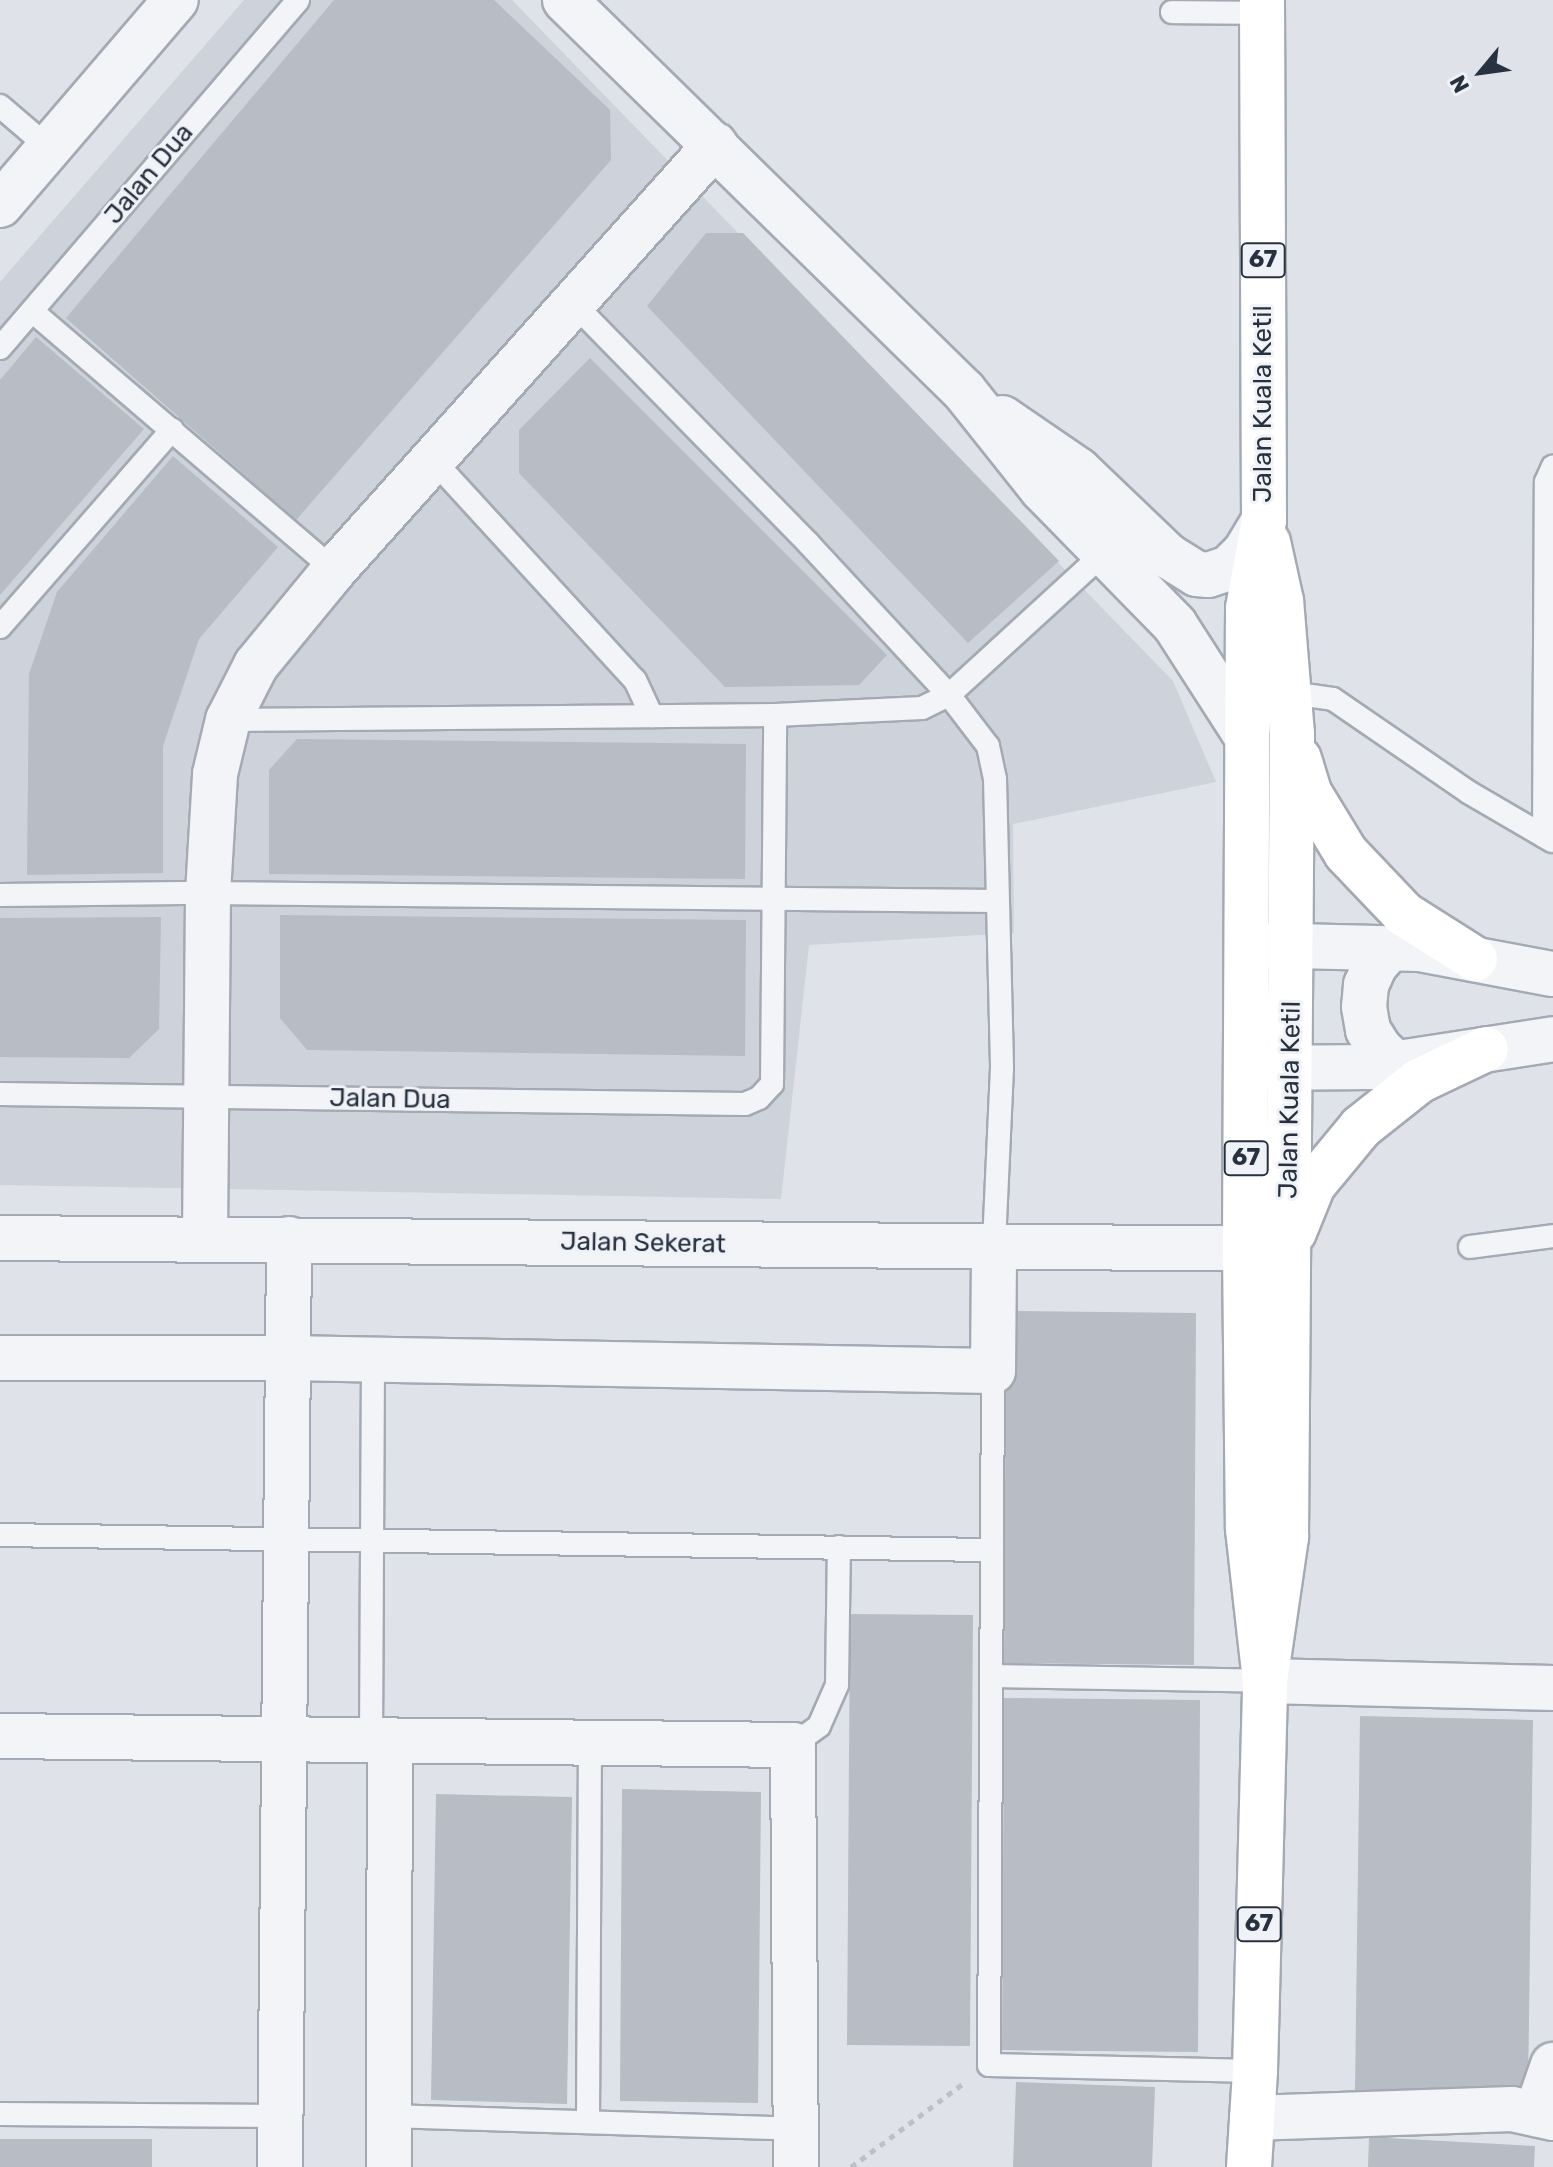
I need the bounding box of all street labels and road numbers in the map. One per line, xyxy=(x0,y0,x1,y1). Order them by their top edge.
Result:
street label: Jalan Dua xyxy=(98,117,200,231)
road number: 67 xyxy=(1239,240,1287,280)
street label: Jalan Kuala Ketil xyxy=(1247,305,1279,503)
street label: Jalan Kuala Ketil xyxy=(1273,1001,1307,1199)
street label: Jalan Dua xyxy=(329,1082,451,1116)
road number: 67 xyxy=(1222,1138,1270,1178)
street label: Jalan Sekerat xyxy=(560,1226,726,1260)
road number: 67 xyxy=(1235,1904,1283,1944)

